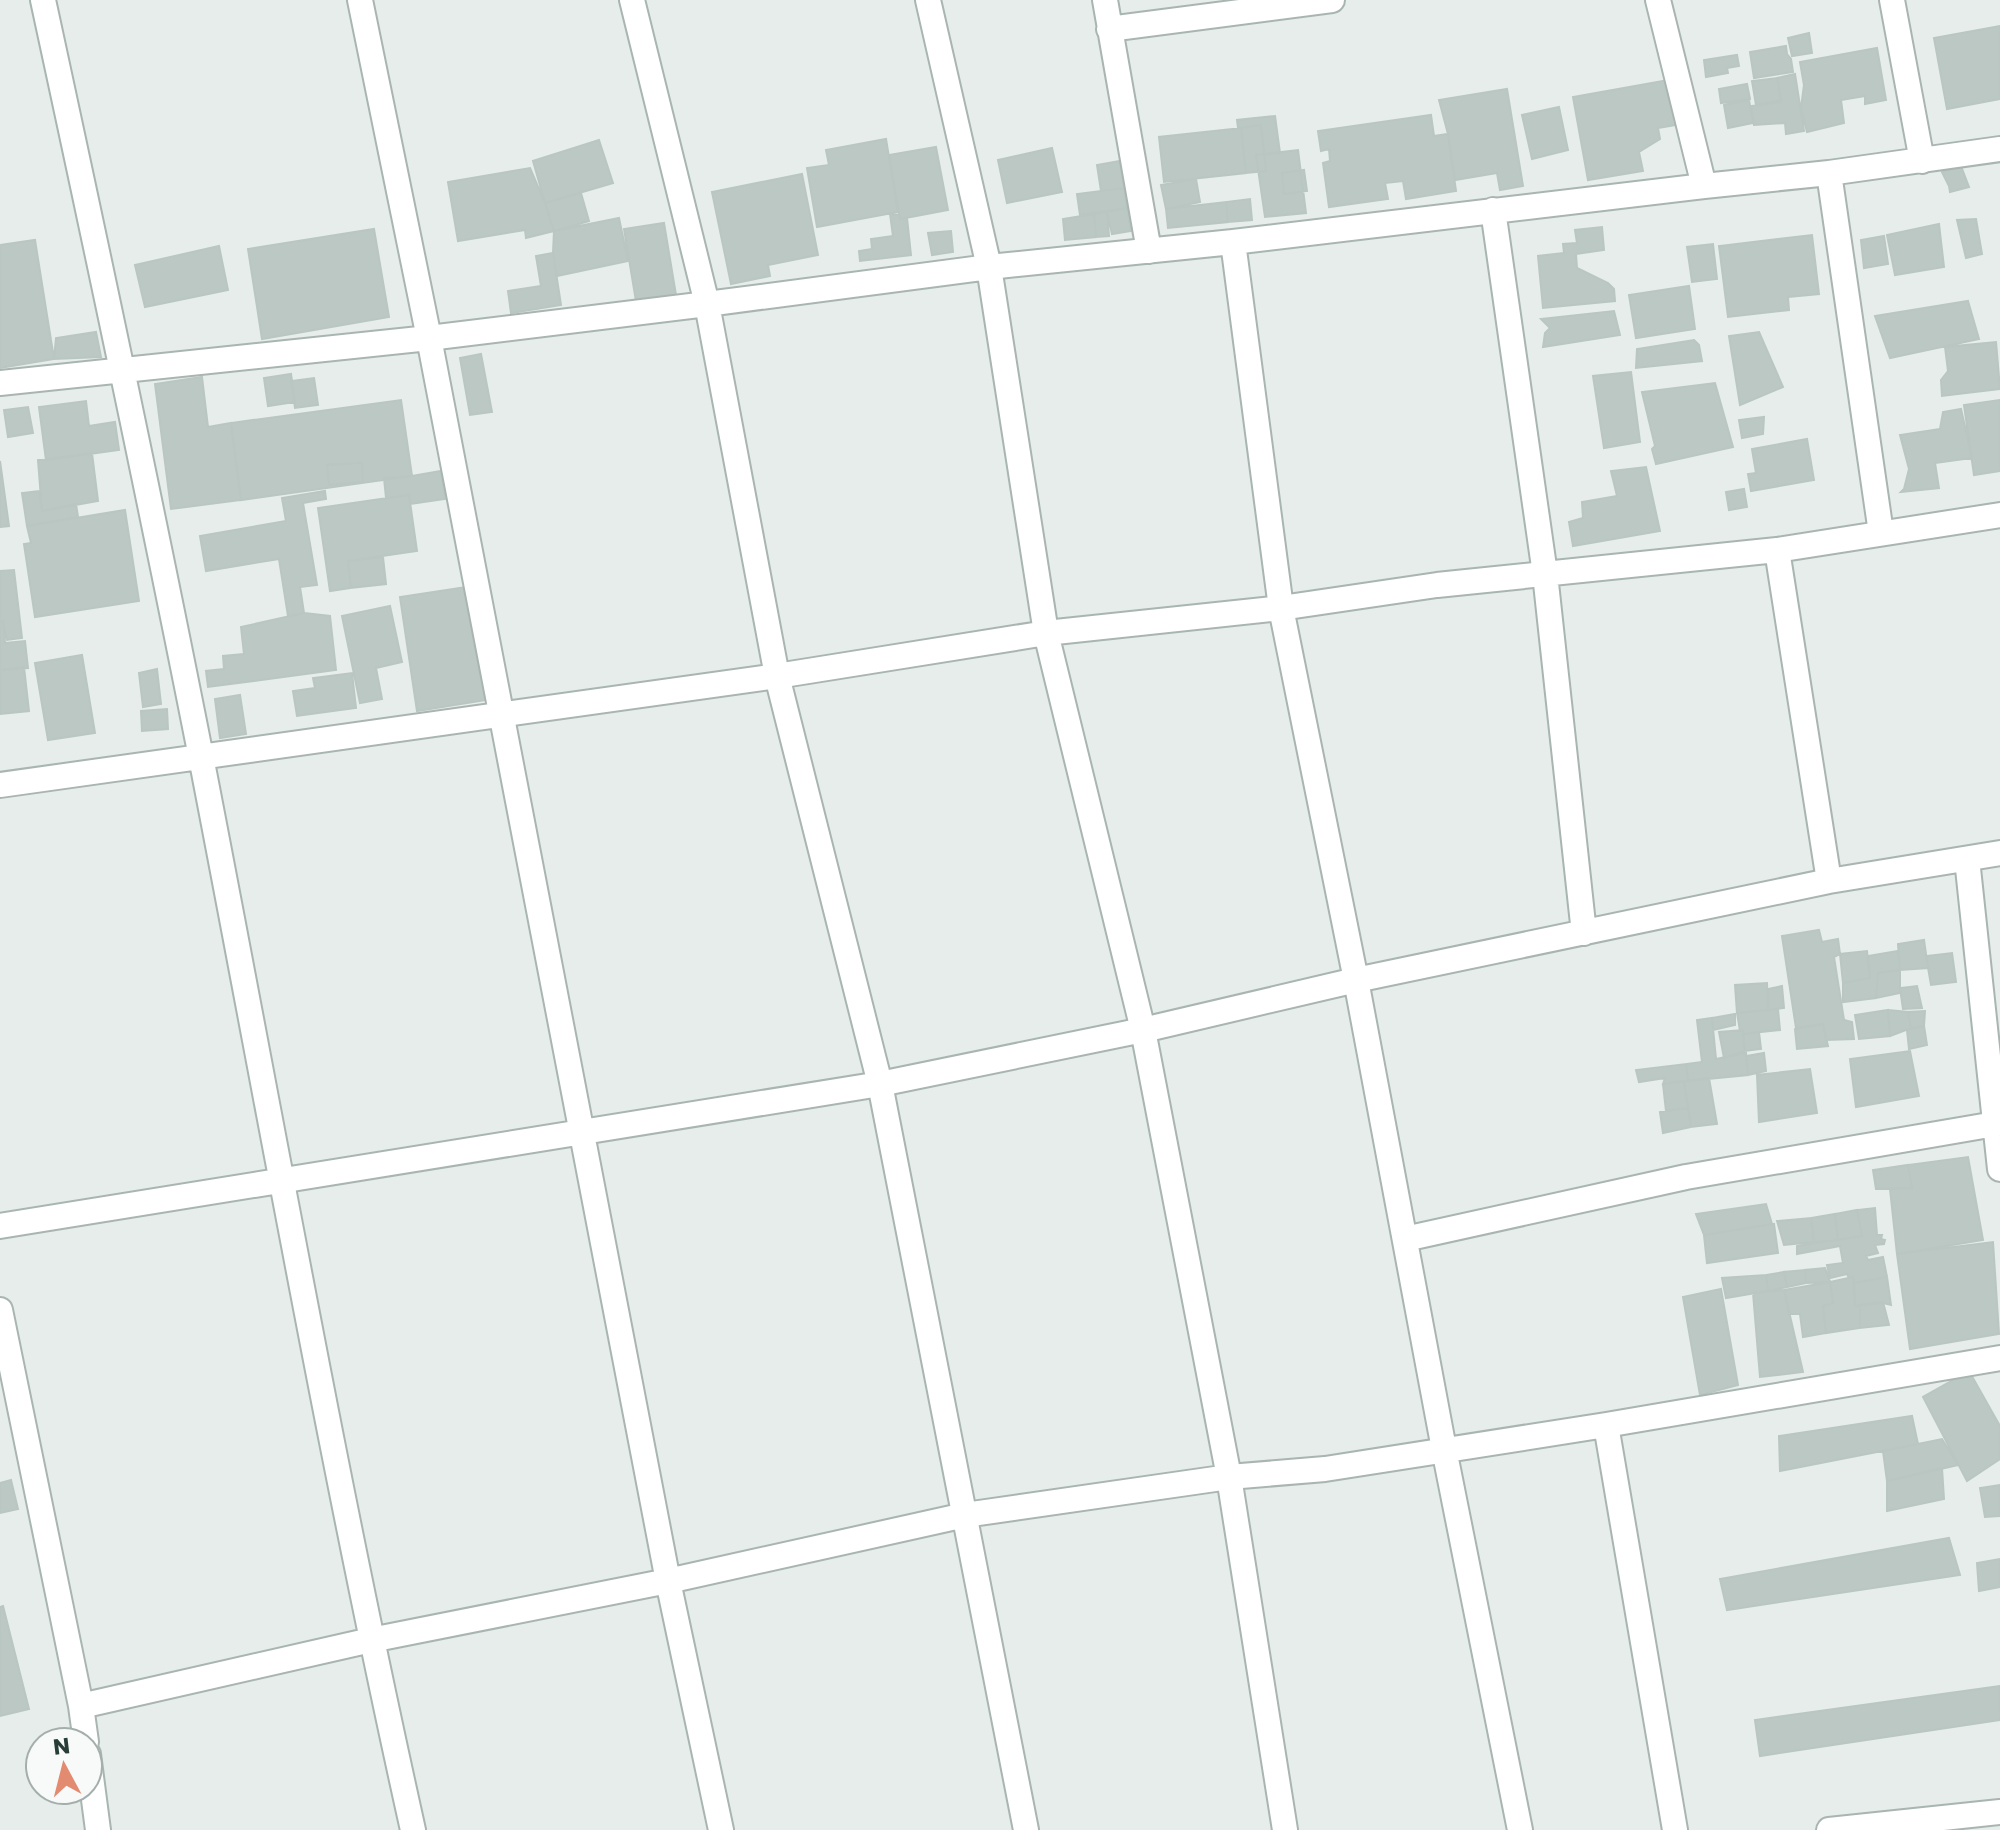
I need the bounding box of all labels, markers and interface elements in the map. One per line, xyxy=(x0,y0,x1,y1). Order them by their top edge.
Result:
north arrow xyxy=(24,1726,104,1806)
text: N xyxy=(52,1730,72,1763)

